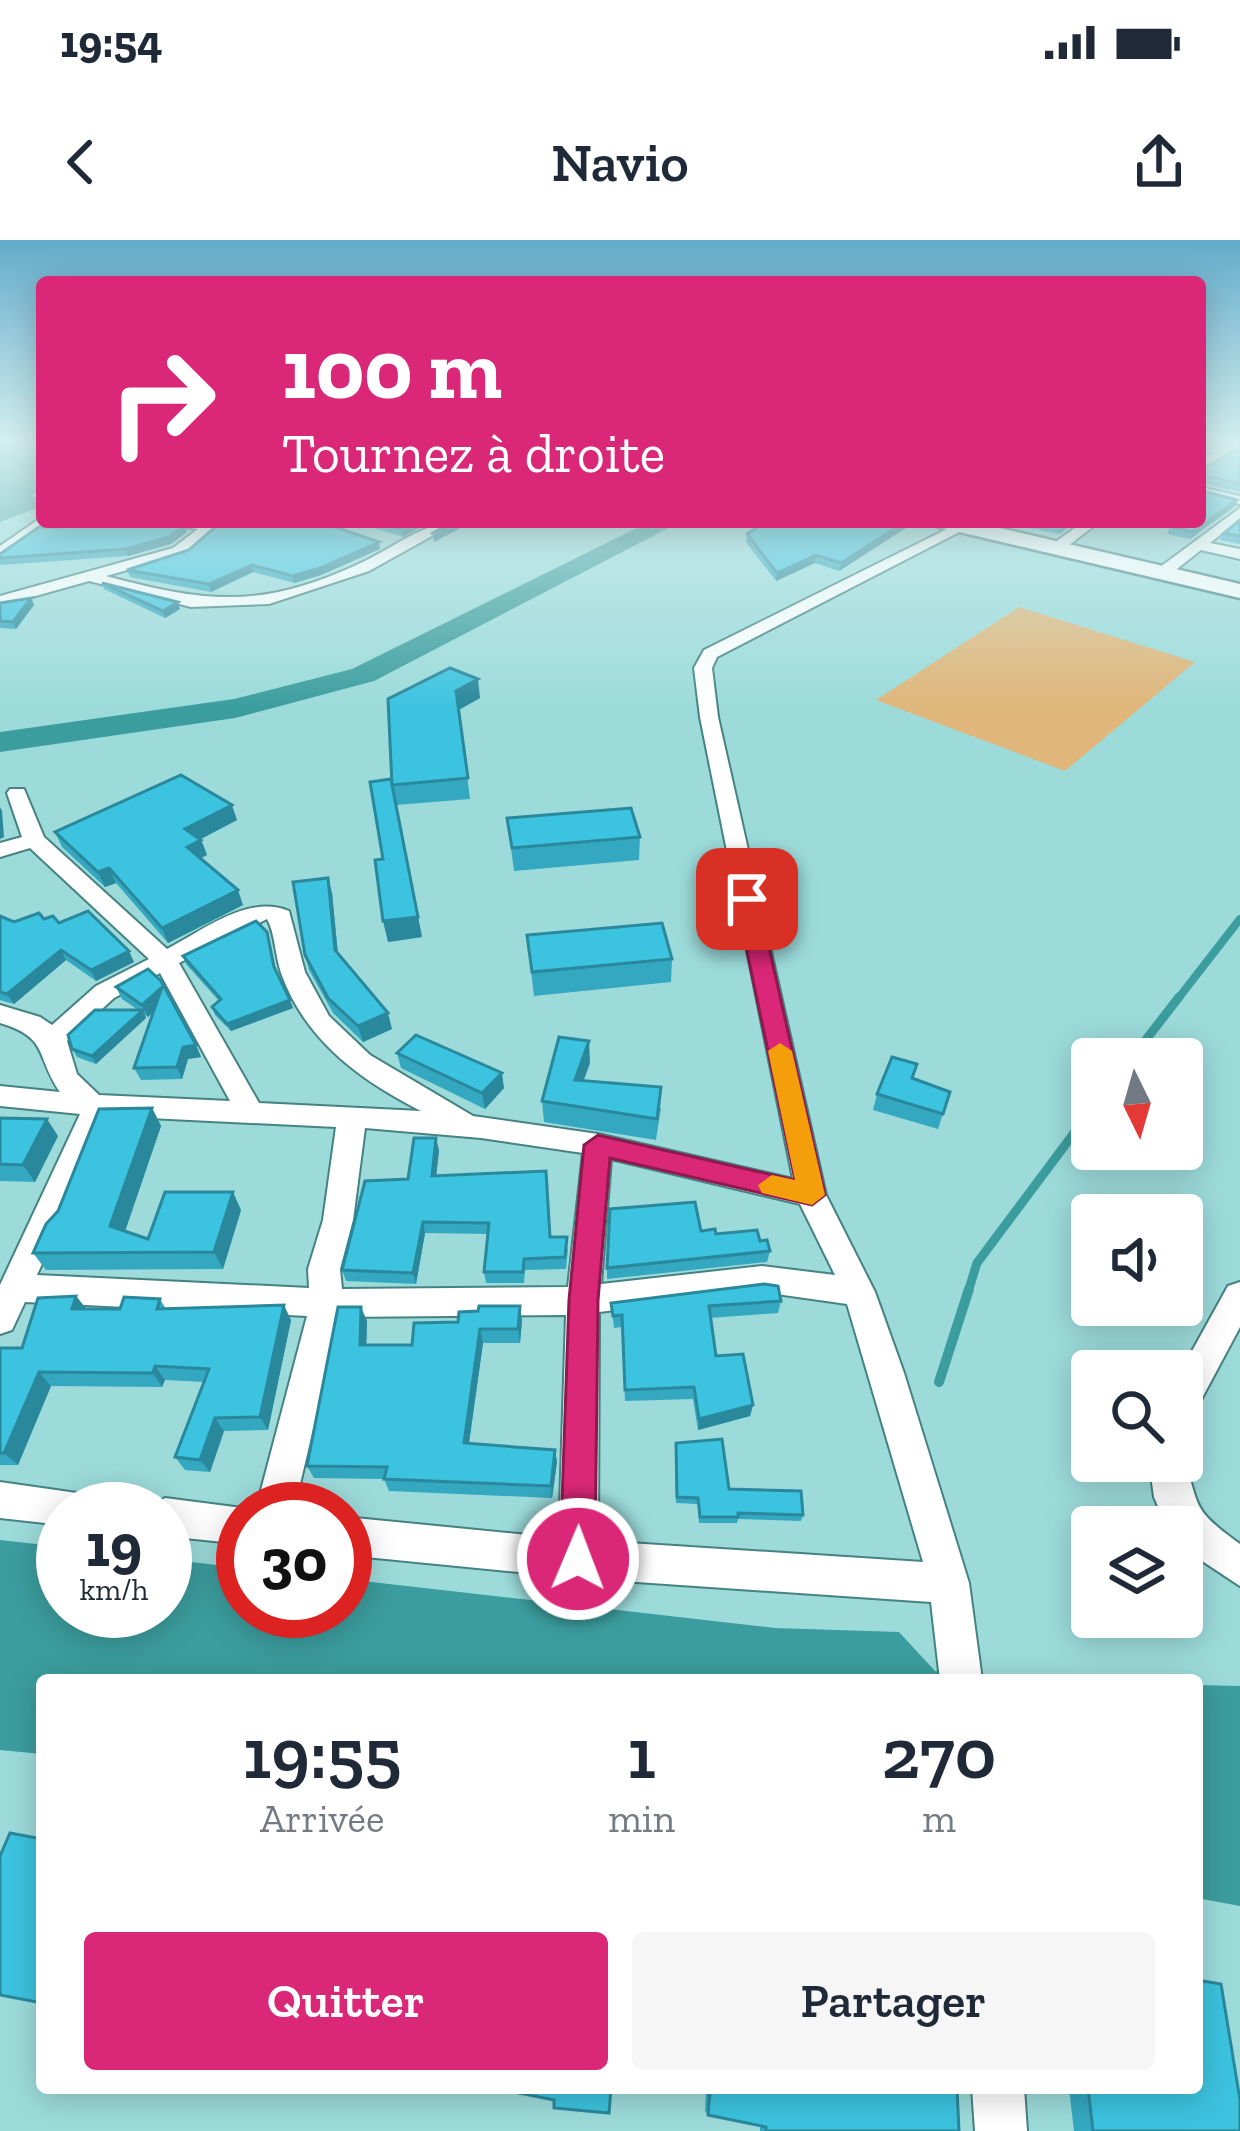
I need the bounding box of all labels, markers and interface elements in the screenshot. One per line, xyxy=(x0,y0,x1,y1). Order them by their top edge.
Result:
text: 19:54 xyxy=(60,15,163,69)
icon: back xyxy=(48,129,114,195)
icon: share xyxy=(1126,129,1192,195)
text: Navio xyxy=(552,130,688,195)
text: 100 m xyxy=(282,319,502,420)
icon: right xyxy=(84,324,240,480)
text: Tournez à droite xyxy=(282,421,665,486)
pin xyxy=(696,848,798,950)
icon: arrive xyxy=(714,866,780,932)
north arrow xyxy=(1071,1038,1203,1170)
map controls xyxy=(1071,1038,1203,1638)
button: sound xyxy=(1071,1194,1203,1326)
button: search xyxy=(1071,1350,1203,1482)
speed limit sign: 30 xyxy=(216,1482,372,1638)
position arrow xyxy=(515,1496,641,1622)
button: layers xyxy=(1071,1506,1203,1638)
text: 19 xyxy=(86,1509,142,1581)
text: km/h xyxy=(80,1572,148,1608)
text: 19:55 xyxy=(243,1710,402,1796)
text: 1 xyxy=(627,1710,656,1796)
text: 270 xyxy=(882,1710,996,1796)
text: Arrivée xyxy=(260,1795,384,1842)
text: min xyxy=(608,1795,675,1842)
text: m xyxy=(922,1795,956,1842)
button: Quitter xyxy=(84,1932,608,2070)
button: Partager xyxy=(632,1932,1155,2070)

